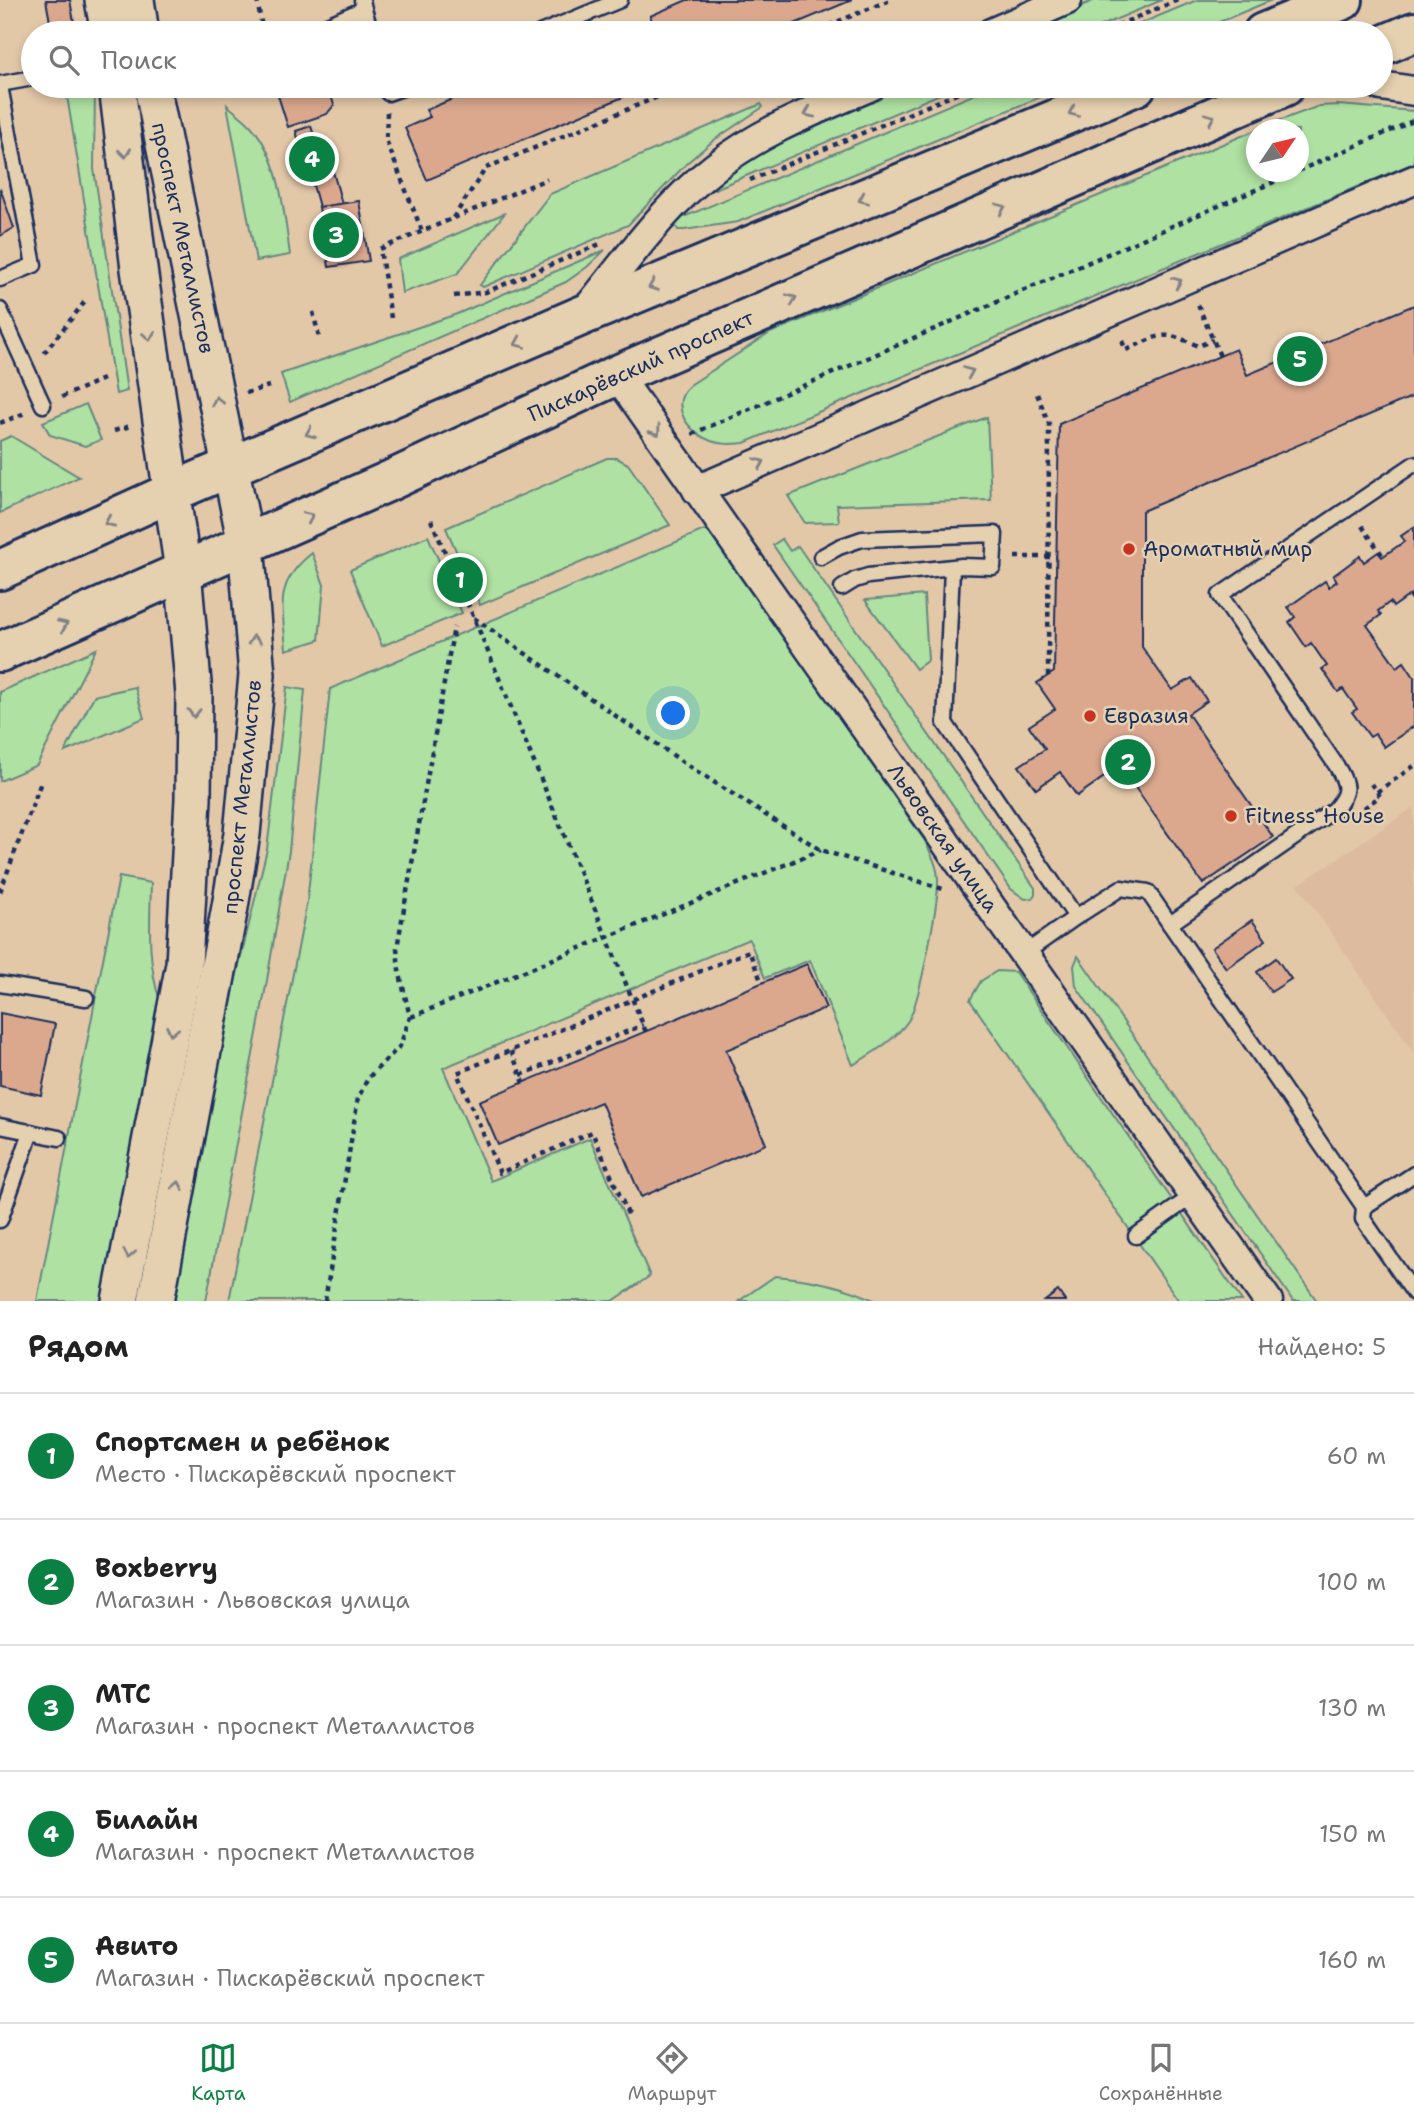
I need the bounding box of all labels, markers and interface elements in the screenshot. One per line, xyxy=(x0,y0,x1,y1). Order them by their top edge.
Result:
search box xyxy=(21,21,1393,98)
icon: search xyxy=(45,41,83,79)
text: Поиск xyxy=(101,42,177,77)
one-way arrow xyxy=(1068,104,1081,118)
one-way arrow xyxy=(804,105,816,119)
one-way arrow xyxy=(1202,112,1215,126)
north arrow xyxy=(1246,119,1309,182)
street label: проспект Металлистов xyxy=(145,120,221,356)
pin: 4 xyxy=(289,133,335,185)
one-way arrow xyxy=(117,148,132,159)
one-way arrow xyxy=(858,191,870,205)
one-way arrow xyxy=(994,203,1006,217)
pin: 3 xyxy=(313,209,359,261)
one-way arrow xyxy=(1170,276,1183,290)
one-way arrow xyxy=(648,278,660,292)
one-way arrow xyxy=(785,293,797,307)
street label: Пискарёвский проспект xyxy=(524,303,759,428)
one-way arrow xyxy=(141,331,156,342)
pin: 5 xyxy=(1277,333,1323,385)
one-way arrow xyxy=(513,335,526,349)
one-way arrow xyxy=(962,367,974,381)
one-way arrow xyxy=(210,395,225,407)
one-way arrow xyxy=(648,423,660,436)
one-way arrow xyxy=(305,425,317,439)
one-way arrow xyxy=(752,457,765,471)
one-way arrow xyxy=(301,511,314,525)
one-way arrow xyxy=(103,514,116,528)
place label: Ароматный мир xyxy=(1143,535,1312,563)
marker: Ароматный мир xyxy=(1121,541,1137,557)
pin: 1 xyxy=(437,554,483,606)
one-way arrow xyxy=(55,619,68,633)
one-way arrow xyxy=(247,634,262,645)
street label: проспект Металлистов xyxy=(216,678,268,916)
your location xyxy=(656,696,690,730)
place label: Евразия xyxy=(1104,702,1189,730)
one-way arrow xyxy=(186,708,202,718)
marker: Евразия xyxy=(1082,708,1098,724)
pin: 2 xyxy=(1105,736,1151,788)
street label: Львовская улица xyxy=(881,758,1005,918)
place label: Fitness House xyxy=(1245,802,1385,830)
marker: Fitness House xyxy=(1223,808,1239,824)
one-way arrow xyxy=(165,1025,180,1037)
one-way arrow xyxy=(170,1180,185,1192)
one-way arrow xyxy=(123,1248,138,1260)
text: Рядом xyxy=(28,1326,128,1367)
text: Найдено: 5 xyxy=(1258,1332,1386,1362)
text: Спортсмен и ребёнок xyxy=(95,1424,390,1459)
text: 1 xyxy=(46,1441,56,1471)
text: 60 m xyxy=(1327,1441,1386,1471)
text: Место · Пискарёвский проспект xyxy=(95,1459,456,1489)
text: Boxberry xyxy=(95,1550,218,1585)
text: 2 xyxy=(43,1567,59,1597)
text: 100 m xyxy=(1317,1567,1386,1597)
text: Магазин · Львовская улица xyxy=(95,1585,410,1615)
text: МТС xyxy=(95,1676,151,1711)
text: 3 xyxy=(43,1693,59,1723)
text: 130 m xyxy=(1318,1693,1386,1723)
text: Магазин · проспект Металлистов xyxy=(95,1711,475,1741)
text: Билайн xyxy=(95,1802,198,1837)
text: 4 xyxy=(43,1819,59,1849)
text: 150 m xyxy=(1319,1819,1386,1849)
text: Магазин · проспект Металлистов xyxy=(95,1837,475,1867)
text: Авито xyxy=(95,1928,178,1963)
text: 5 xyxy=(44,1945,58,1975)
text: 160 m xyxy=(1318,1945,1386,1975)
text: Магазин · Пискарёвский проспект xyxy=(95,1963,484,1993)
tab: Карта xyxy=(191,2039,246,2106)
tab: Маршрут xyxy=(628,2039,716,2106)
tab: Сохранённые xyxy=(1099,2039,1223,2106)

